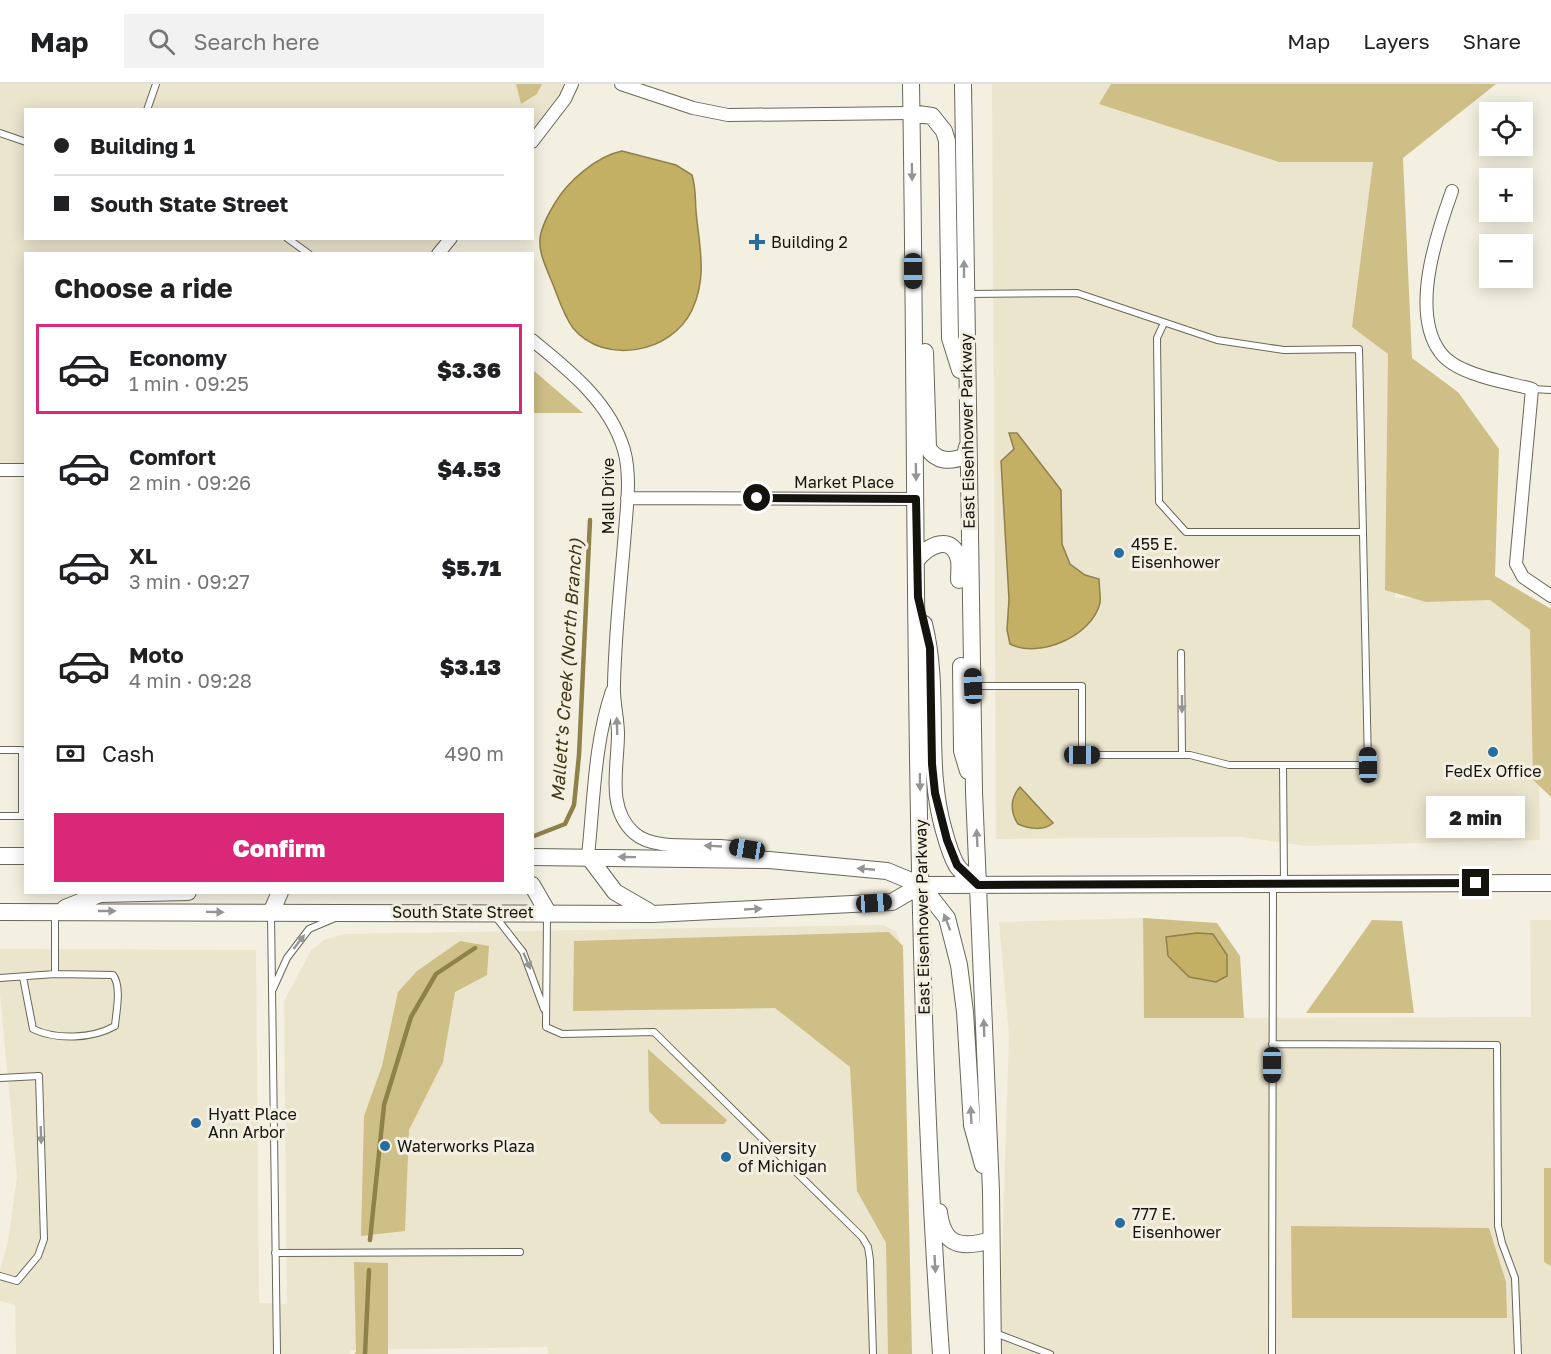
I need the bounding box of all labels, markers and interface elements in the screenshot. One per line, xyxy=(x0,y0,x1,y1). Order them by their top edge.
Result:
search box xyxy=(124,14,544,68)
text: Map xyxy=(30,25,88,58)
icon: search xyxy=(145,25,178,58)
text: Search here xyxy=(193,28,319,55)
text: Map xyxy=(1287,28,1330,54)
text: Layers xyxy=(1363,28,1430,54)
text: Share xyxy=(1463,28,1521,54)
map controls xyxy=(1479,102,1533,288)
button: locate xyxy=(1479,102,1533,156)
text: Building 1 xyxy=(90,132,195,159)
one-way arrow xyxy=(907,162,917,181)
button: + xyxy=(1479,168,1533,222)
text: South State Street xyxy=(90,190,288,217)
place label: Building 2 xyxy=(771,232,848,252)
marker: Building 2 xyxy=(748,233,766,251)
button: − xyxy=(1479,234,1533,288)
car xyxy=(904,253,922,289)
one-way arrow xyxy=(959,260,969,279)
text: Choose a ride xyxy=(54,272,233,304)
street label: East Eisenhower Parkway xyxy=(955,333,979,529)
icon: car xyxy=(57,342,111,396)
text: Economy xyxy=(129,344,227,371)
text: $3.36 xyxy=(437,356,501,383)
text: 1 min · 09:25 xyxy=(129,371,249,395)
icon: car xyxy=(57,441,111,495)
text: Comfort xyxy=(129,443,216,470)
text: $4.53 xyxy=(437,455,501,482)
street label: Mall Drive xyxy=(598,458,618,534)
one-way arrow xyxy=(911,462,920,481)
text: 2 min · 09:26 xyxy=(129,470,251,494)
street label: Market Place xyxy=(794,472,894,492)
route start xyxy=(743,484,770,511)
place label: 455 E. Eisenhower xyxy=(1131,534,1220,572)
water label: Mallett's Creek (North Branch) xyxy=(546,537,586,802)
icon: car xyxy=(57,540,111,594)
text: XL xyxy=(129,542,157,569)
marker: 455 E. Eisenhower xyxy=(1112,546,1126,560)
text: $5.71 xyxy=(441,554,501,581)
text: 3 min · 09:27 xyxy=(129,569,250,593)
icon: car xyxy=(57,639,111,693)
text: Moto xyxy=(129,641,184,668)
text: $3.13 xyxy=(440,653,501,680)
text: 4 min · 09:28 xyxy=(129,668,252,692)
car xyxy=(963,668,983,704)
one-way arrow xyxy=(1177,695,1187,714)
one-way arrow xyxy=(613,716,622,735)
icon: cash xyxy=(54,737,87,770)
text: Cash xyxy=(102,740,155,767)
text: 490 m xyxy=(445,741,504,765)
marker: FedEx Office xyxy=(1486,745,1500,759)
car xyxy=(1064,746,1100,764)
car xyxy=(1359,747,1377,783)
place label: FedEx Office xyxy=(1444,761,1542,781)
one-way arrow xyxy=(915,772,925,791)
callout: 2 min xyxy=(1426,796,1526,838)
text: 2 min xyxy=(1449,805,1502,829)
button: Confirm xyxy=(54,813,504,882)
street label: East Eisenhower Parkway xyxy=(910,819,934,1015)
one-way arrow xyxy=(972,829,981,848)
car xyxy=(728,837,766,861)
one-way arrow xyxy=(704,841,723,850)
one-way arrow xyxy=(617,852,636,862)
one-way arrow xyxy=(856,864,875,874)
route end xyxy=(1462,869,1489,896)
car xyxy=(855,893,893,913)
street label: South State Street xyxy=(392,902,534,922)
one-way arrow xyxy=(744,904,763,913)
one-way arrow xyxy=(98,907,117,916)
one-way arrow xyxy=(206,907,225,917)
one-way arrow xyxy=(942,913,951,931)
one-way arrow xyxy=(293,935,305,950)
one-way arrow xyxy=(523,952,532,969)
one-way arrow xyxy=(979,1019,988,1038)
car xyxy=(1263,1047,1281,1083)
place label: Hyatt Place Ann Arbor xyxy=(208,1104,297,1142)
one-way arrow xyxy=(966,1105,976,1124)
marker: Hyatt Place Ann Arbor xyxy=(189,1116,203,1130)
one-way arrow xyxy=(36,1125,46,1144)
place label: Waterworks Plaza xyxy=(397,1136,535,1156)
place label: University of Michigan xyxy=(738,1138,827,1176)
marker: Waterworks Plaza xyxy=(378,1139,392,1153)
marker: University of Michigan xyxy=(719,1150,733,1164)
place label: 777 E. Eisenhower xyxy=(1132,1204,1221,1242)
marker: 777 E. Eisenhower xyxy=(1113,1216,1127,1230)
one-way arrow xyxy=(930,1254,939,1273)

